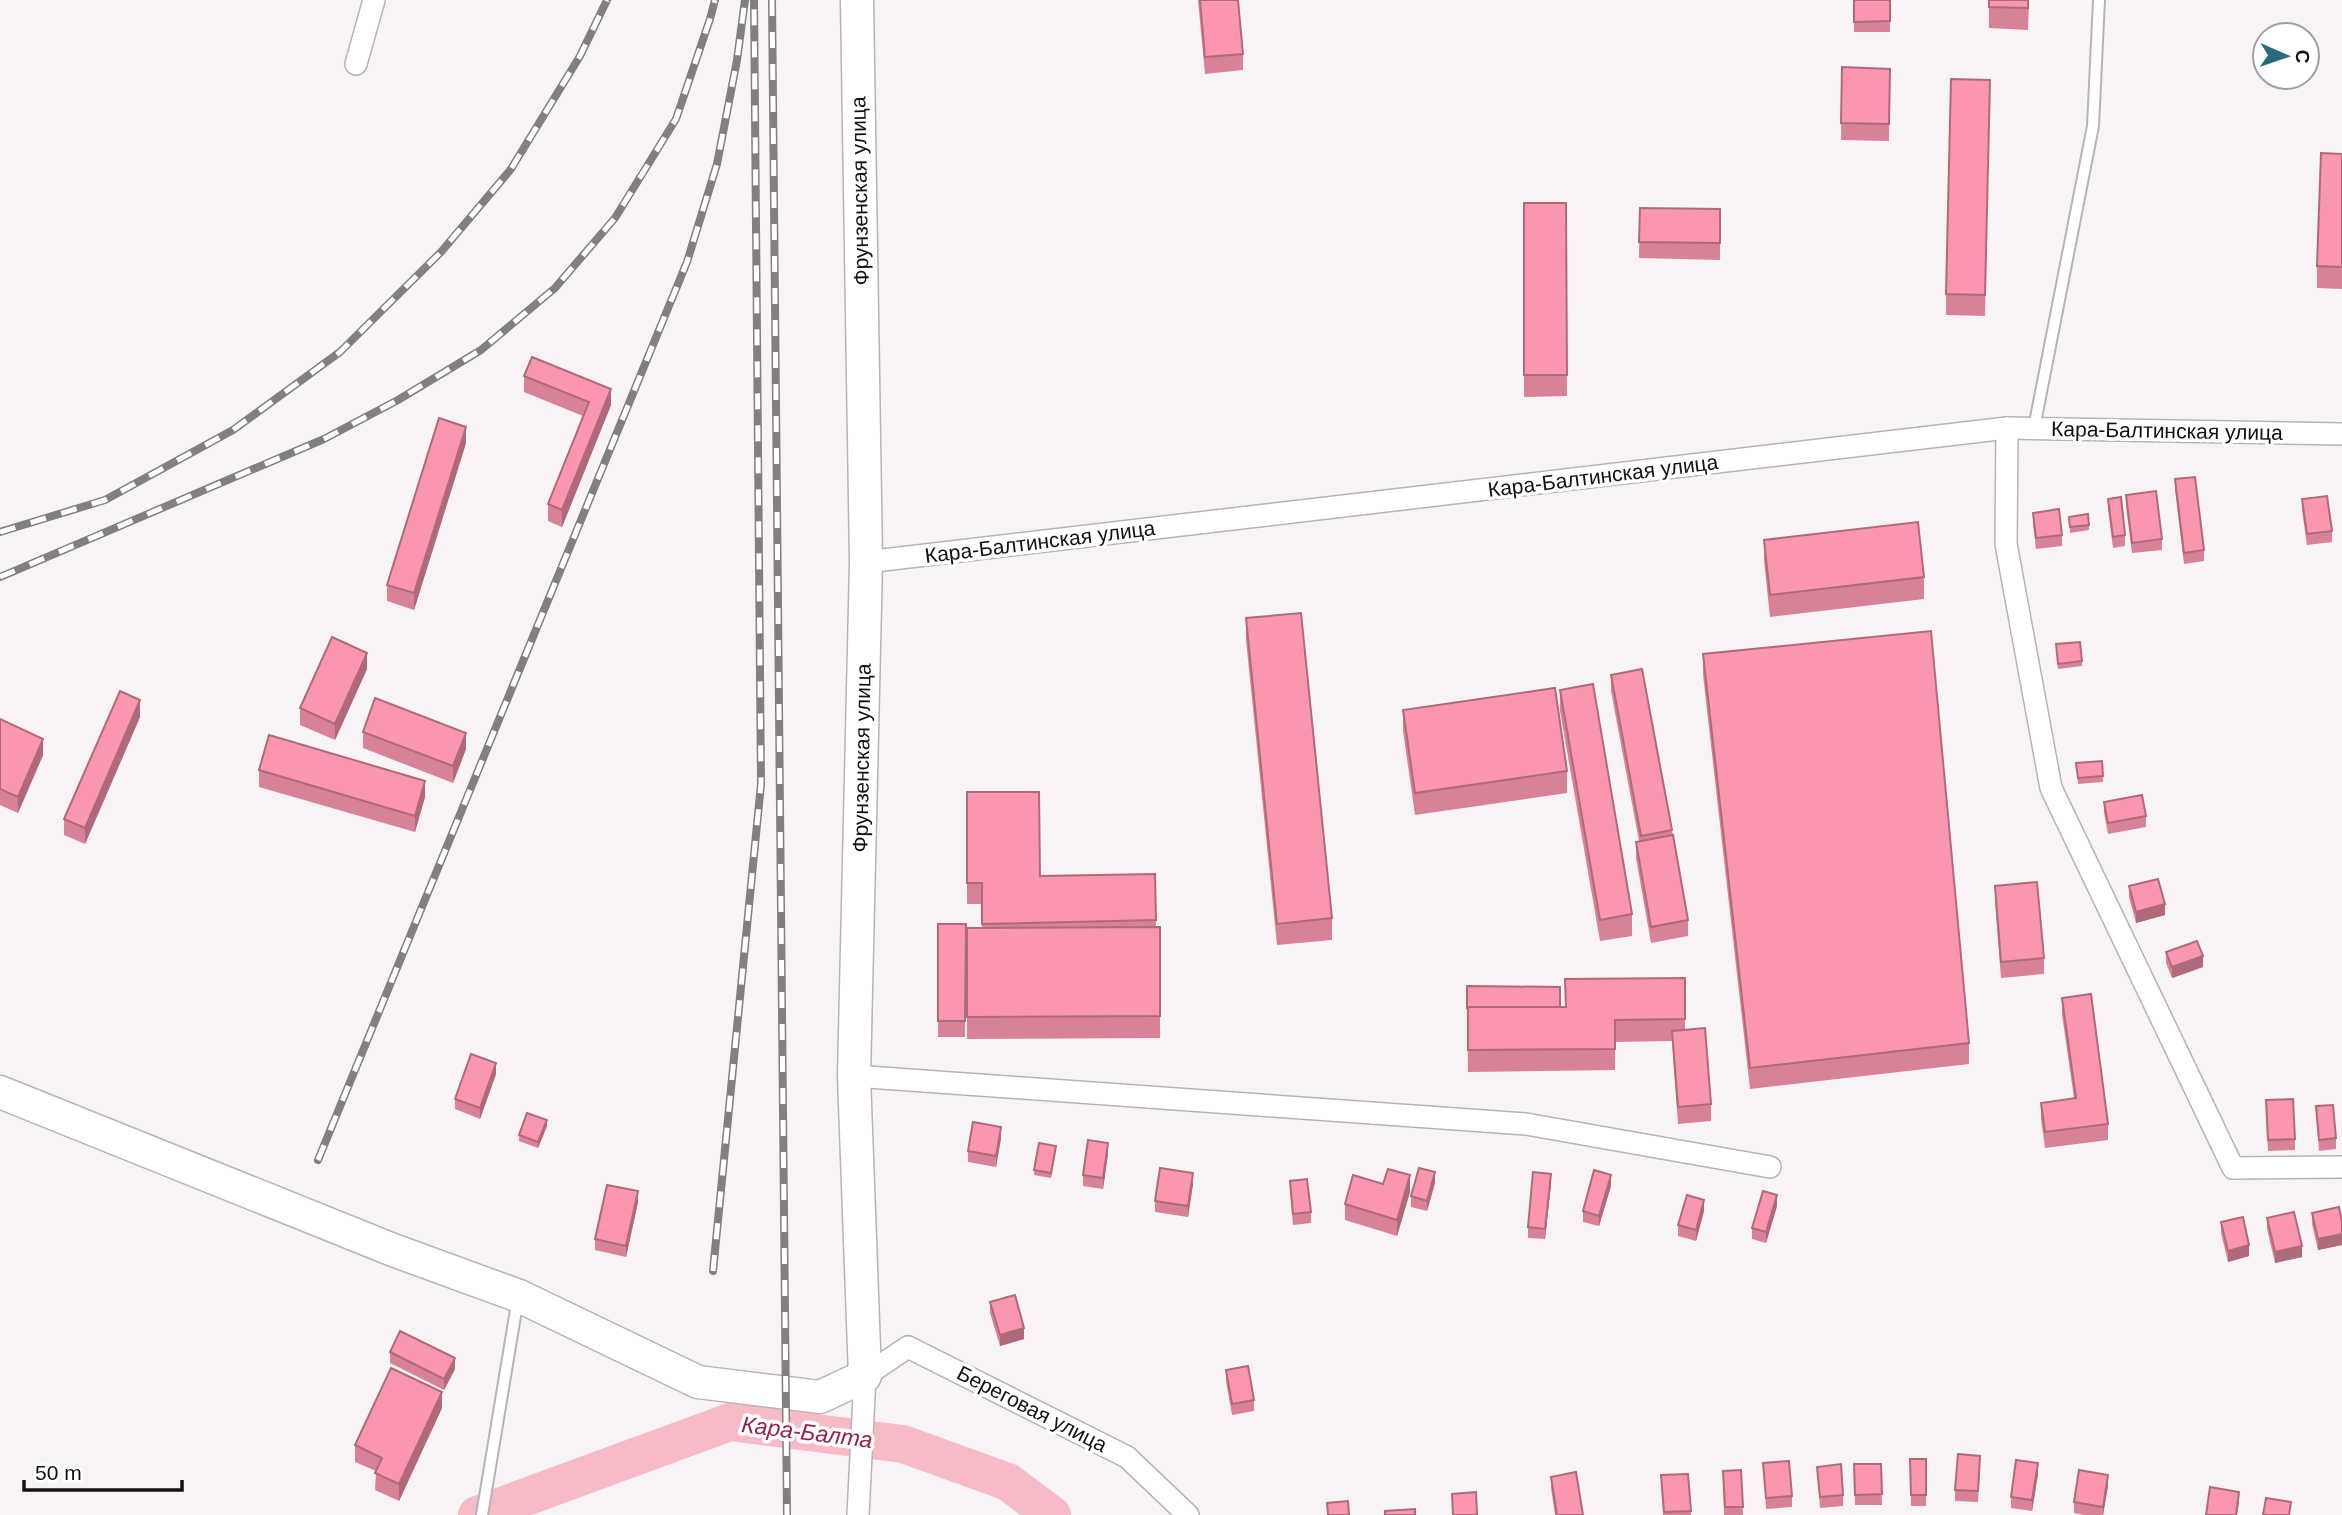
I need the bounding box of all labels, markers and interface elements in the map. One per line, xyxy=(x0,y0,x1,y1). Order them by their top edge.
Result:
north arrow xyxy=(2251,21,2321,91)
text: С xyxy=(2292,49,2313,64)
street label: Фрунзенская улица xyxy=(846,96,873,286)
street label: Кара-Балтинская улица xyxy=(2051,417,2283,444)
street label: Кара-Балтинская улица xyxy=(1487,450,1720,501)
street label: Кара-Балтинская улица xyxy=(924,516,1157,567)
street label: Фрунзенская улица xyxy=(848,663,875,853)
street label: Береговая улица xyxy=(953,1361,1111,1456)
water label: Кара-Балта xyxy=(740,1411,874,1453)
scale bar xyxy=(24,1448,182,1492)
text: 50 m xyxy=(35,1461,82,1484)

